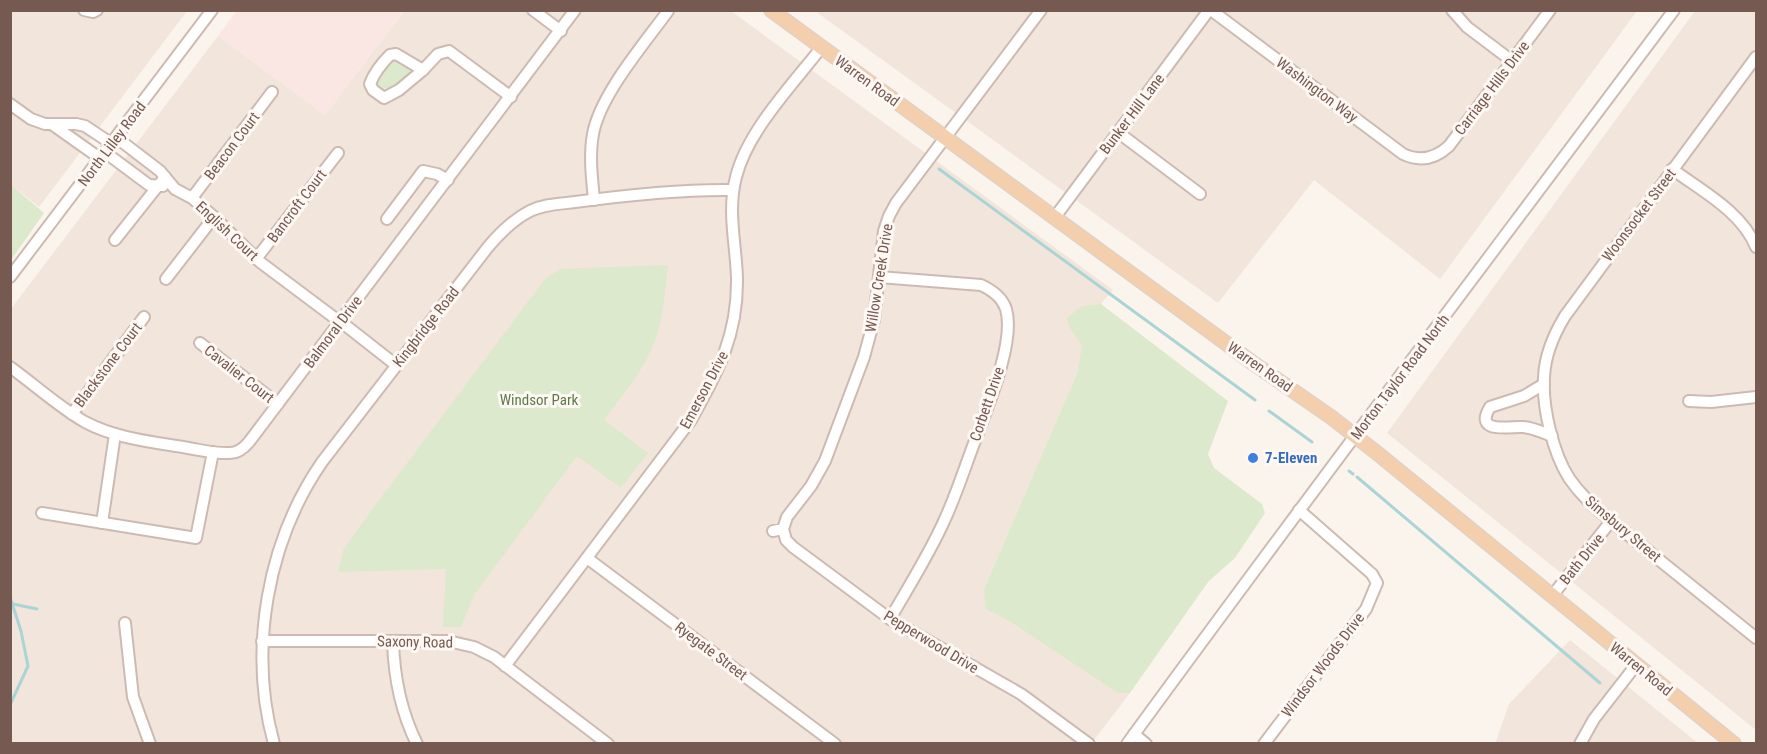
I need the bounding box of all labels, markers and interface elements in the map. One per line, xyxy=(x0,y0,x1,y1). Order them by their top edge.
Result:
street label: Carriage Hills Drive xyxy=(1451,37,1533,139)
street label: Warren Road xyxy=(831,52,903,110)
street label: Washington Way xyxy=(1273,53,1361,127)
street label: Bunker Hill Lane xyxy=(1096,70,1168,158)
street label: North Lilley Road xyxy=(74,98,150,190)
street label: Beacon Court xyxy=(201,109,263,183)
street label: Woonsocket Street xyxy=(1598,165,1680,265)
street label: Bancroft Court xyxy=(264,166,330,246)
street label: English Court xyxy=(192,197,262,265)
street label: Willow Creek Drive xyxy=(862,222,896,334)
street label: Kingbridge Road xyxy=(389,283,463,371)
street label: Balmoral Drive xyxy=(300,292,366,372)
street label: Morton Taylor Road North xyxy=(1347,311,1453,443)
street label: Blackstone Court xyxy=(70,319,146,411)
street label: Warren Road xyxy=(1224,338,1296,396)
street label: Cavalier Court xyxy=(200,341,278,407)
street label: Emerson Drive xyxy=(676,348,732,432)
street label: Corbett Drive xyxy=(966,365,1008,443)
park label: Windsor Park xyxy=(500,391,579,409)
place label: 7-Eleven xyxy=(1265,449,1317,467)
marker: 7-Eleven xyxy=(1246,451,1260,465)
street label: Simsbury Street xyxy=(1581,492,1665,566)
street label: Bath Drive xyxy=(1556,530,1608,588)
street label: Pepperwood Drive xyxy=(880,607,982,677)
street label: Windsor Woods Drive xyxy=(1278,609,1368,721)
street label: Ryegate Street xyxy=(671,618,751,684)
street label: Saxony Road xyxy=(377,632,453,652)
street label: Warren Road xyxy=(1606,638,1676,700)

